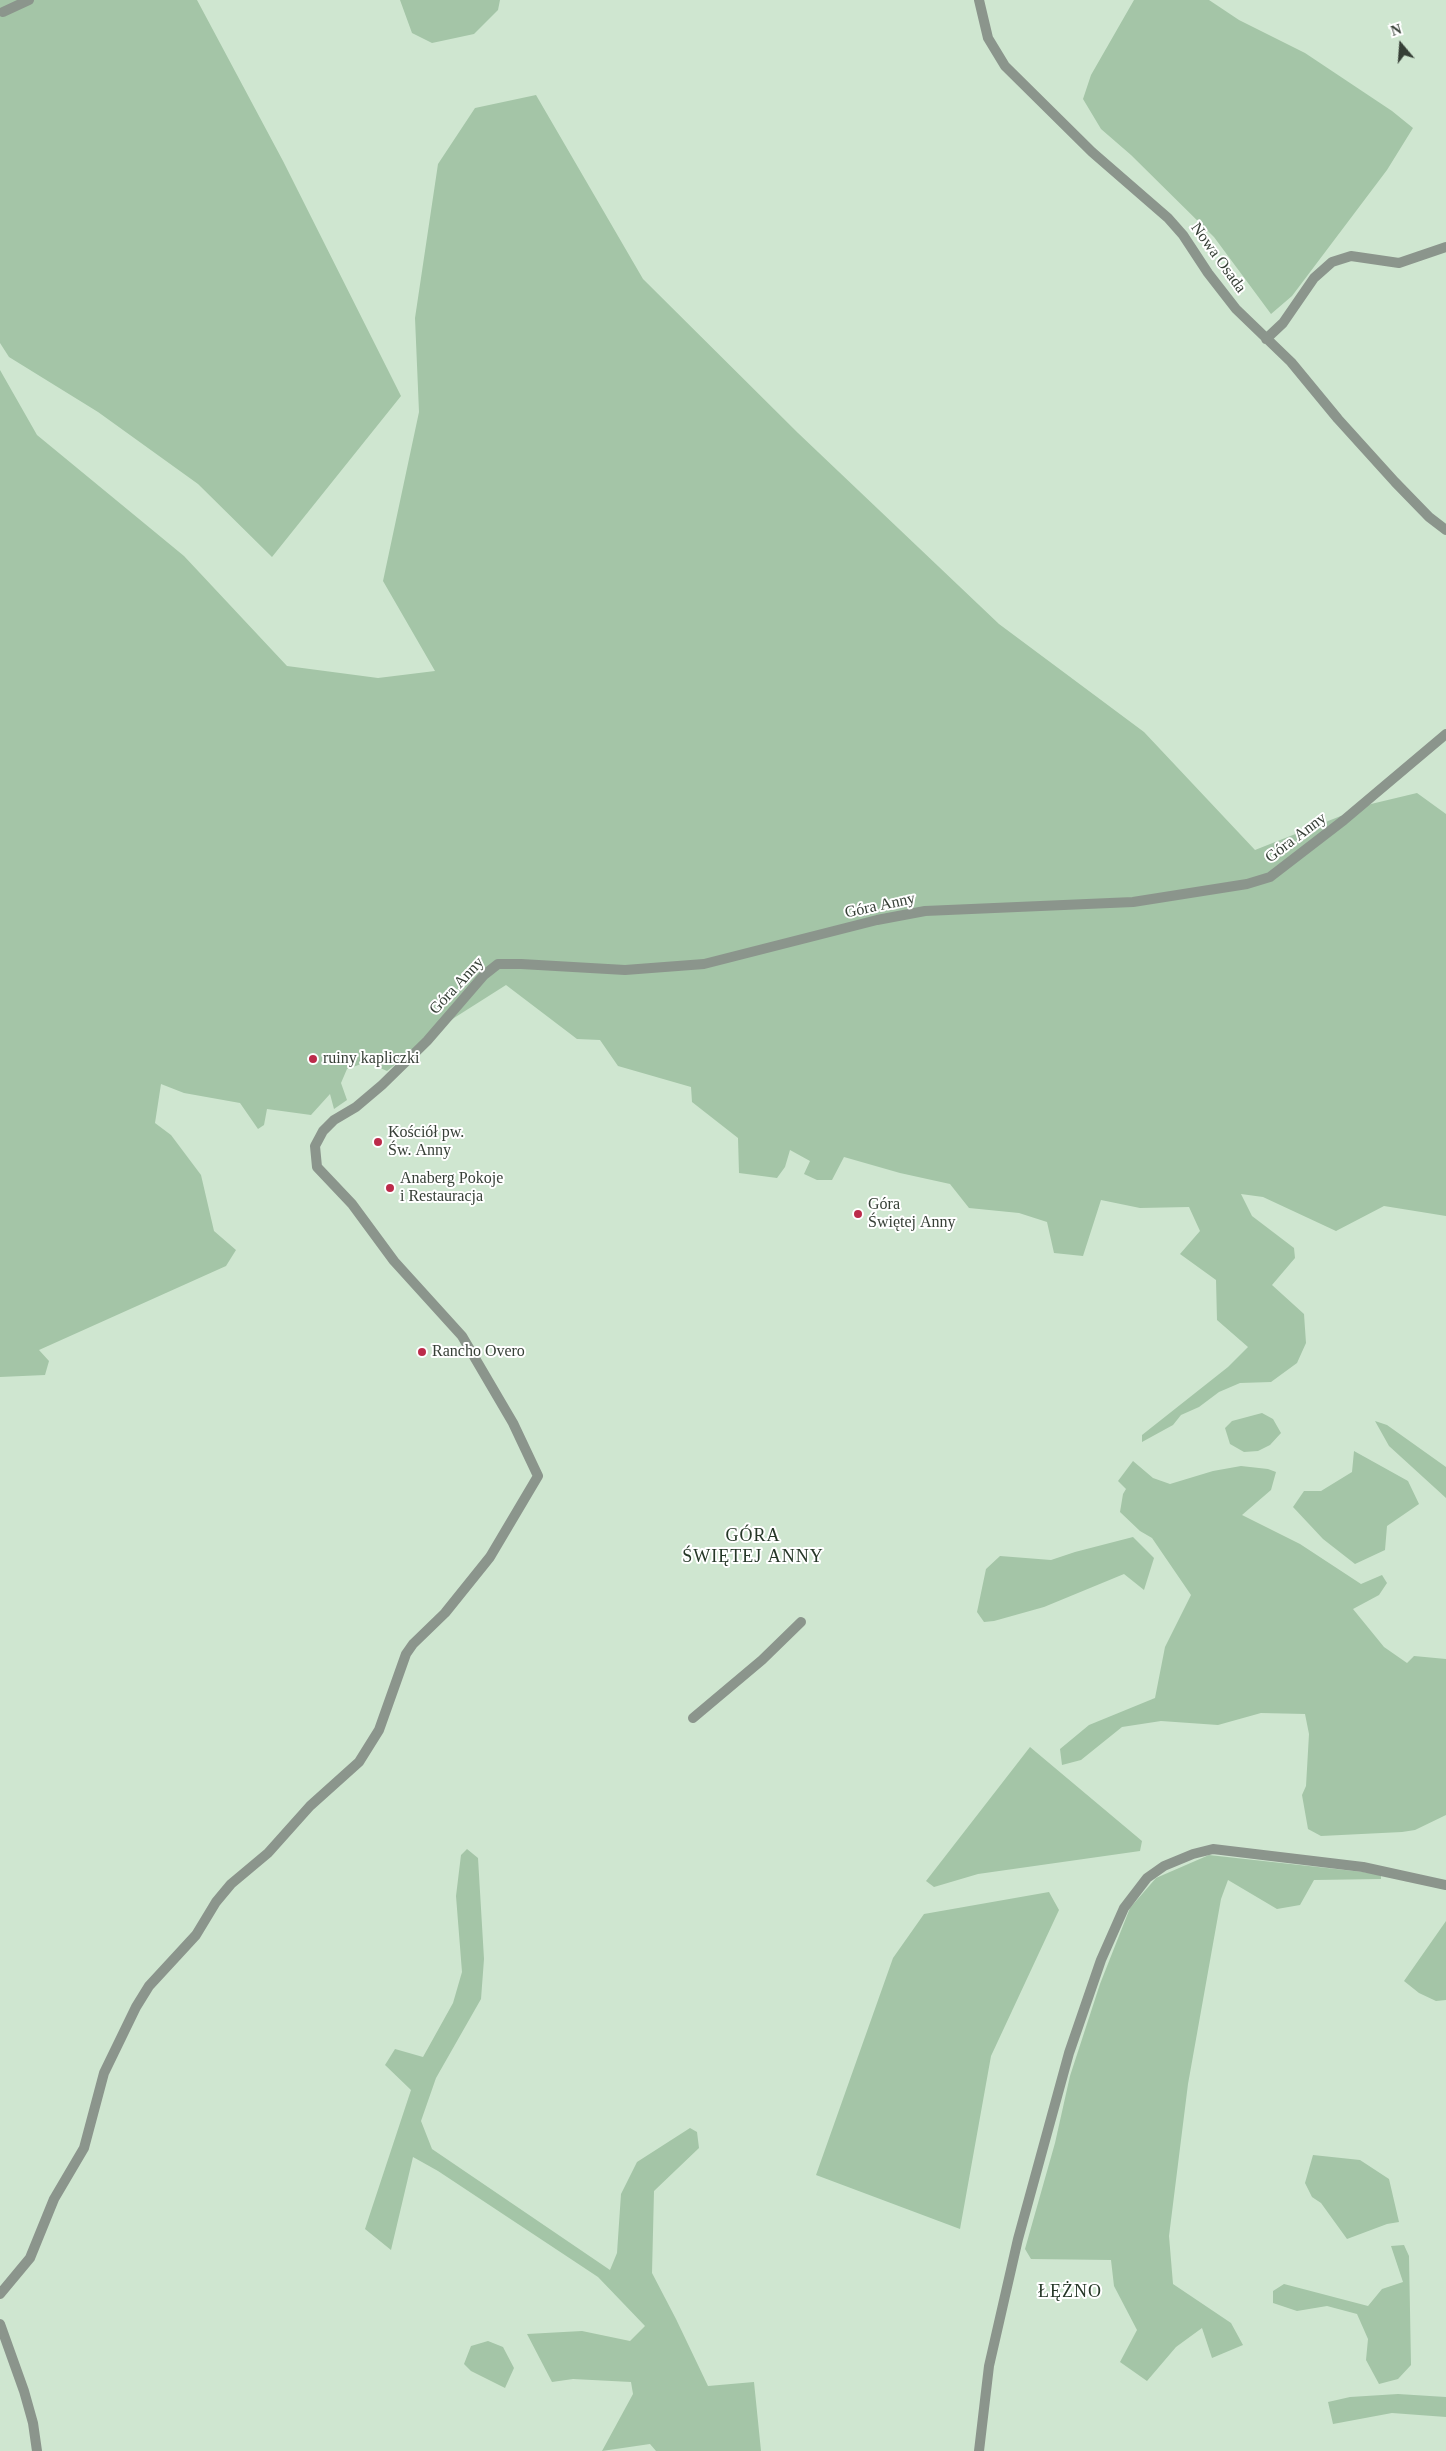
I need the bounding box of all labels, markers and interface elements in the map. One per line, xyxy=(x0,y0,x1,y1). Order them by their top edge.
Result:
north arrow xyxy=(1376,20,1426,70)
text: N xyxy=(1389,22,1403,39)
street label: Nowa Osada xyxy=(1186,219,1250,297)
street label: Góra Anny xyxy=(1262,809,1330,867)
street label: Góra Anny xyxy=(843,889,917,923)
street label: Góra Anny xyxy=(426,953,488,1019)
place label: ruiny kapliczki xyxy=(323,1049,419,1069)
marker: ruiny kapliczki xyxy=(307,1053,319,1065)
place label: Kościół pw. Św. Anny xyxy=(388,1123,464,1161)
marker: Kościół pw. Św. Anny xyxy=(372,1136,384,1148)
place label: Anaberg Pokoje i Restauracja xyxy=(400,1169,503,1207)
marker: Anaberg Pokoje i Restauracja xyxy=(384,1182,396,1194)
place label: Góra Świętej Anny xyxy=(868,1195,956,1233)
marker: Góra Świętej Anny xyxy=(852,1208,864,1220)
place label: Rancho Overo xyxy=(432,1342,525,1362)
marker: Rancho Overo xyxy=(416,1346,428,1358)
district label: GÓRA ŚWIĘTEJ ANNY xyxy=(681,1525,825,1568)
district label: ŁĘŻNO xyxy=(1037,2281,1103,2303)

